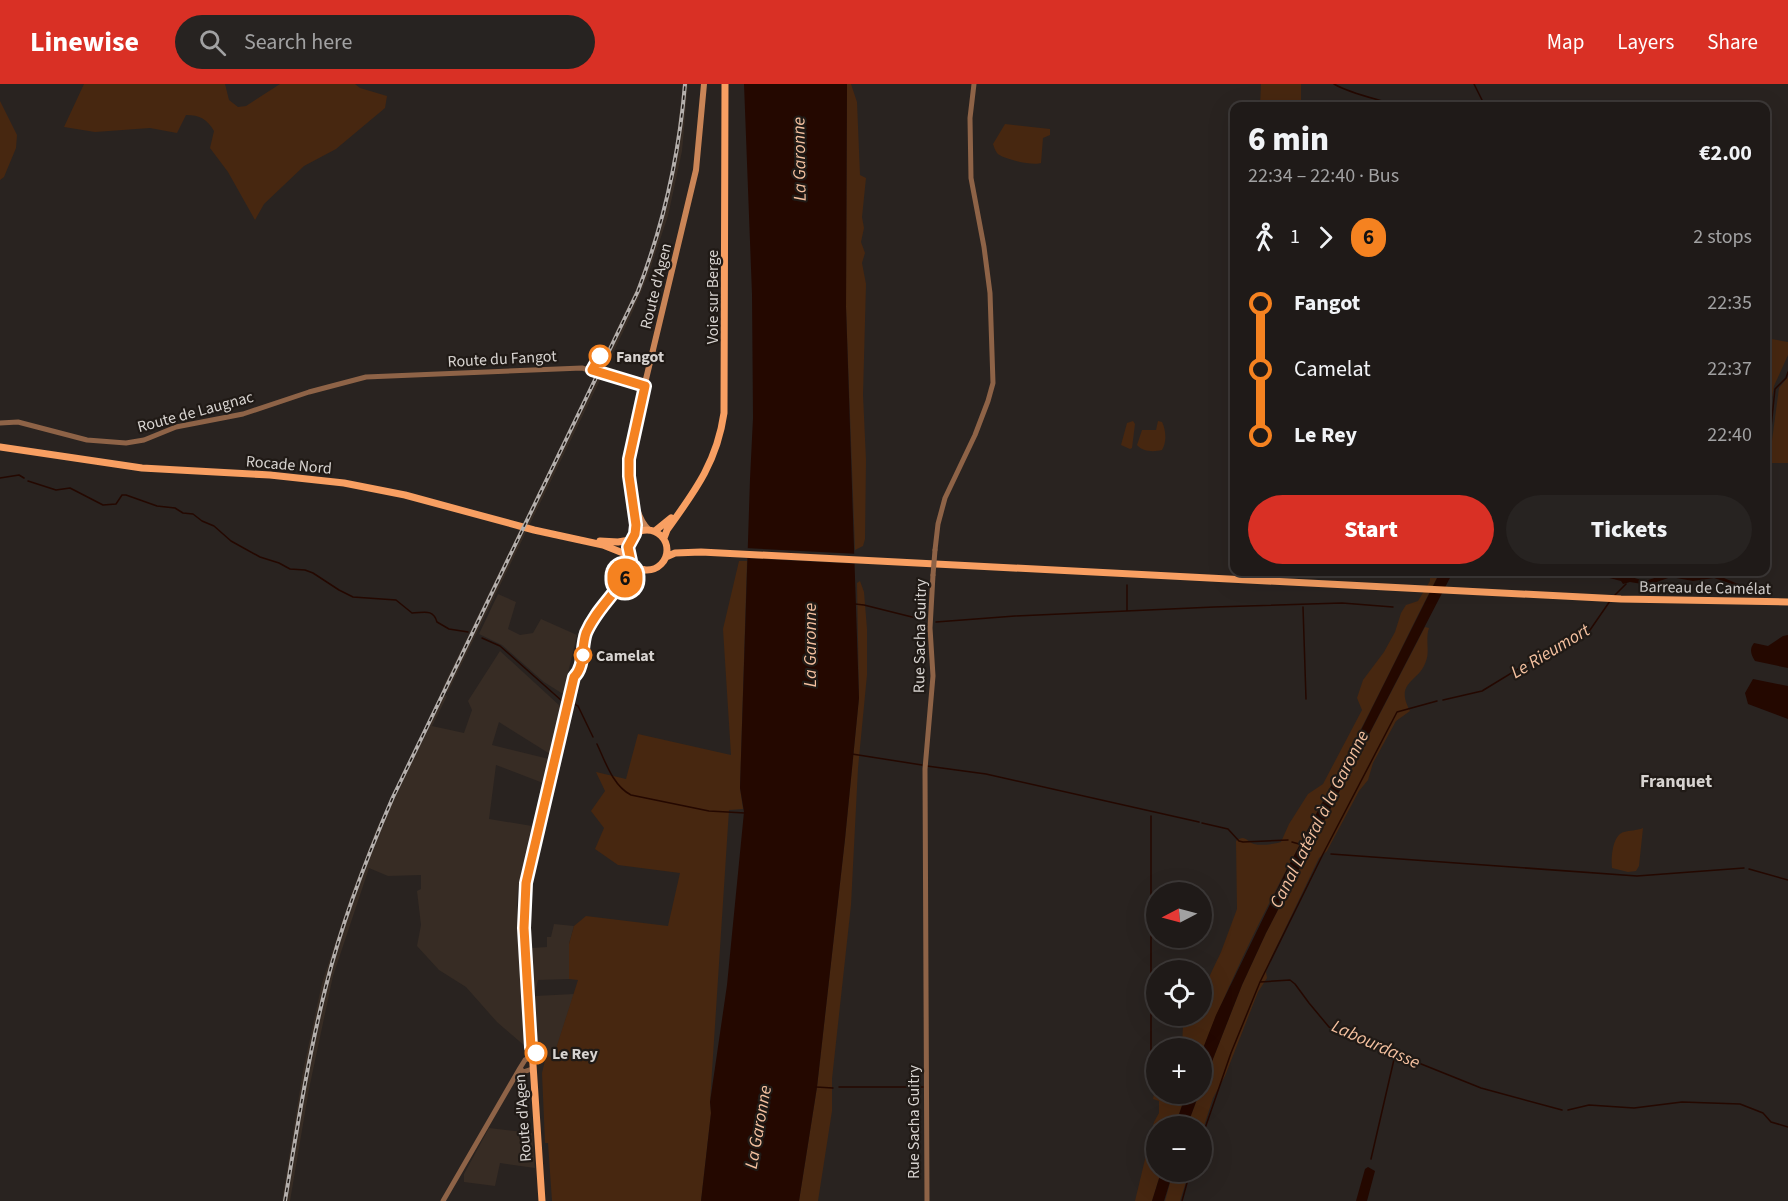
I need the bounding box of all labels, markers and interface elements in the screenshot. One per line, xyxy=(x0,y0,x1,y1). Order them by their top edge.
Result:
search box xyxy=(175,15,595,69)
text: Linewise xyxy=(30,22,139,62)
icon: search xyxy=(196,26,229,59)
text: Search here xyxy=(244,26,352,58)
text: Map xyxy=(1547,27,1584,57)
text: Layers xyxy=(1617,27,1674,57)
text: Share xyxy=(1707,27,1758,57)
water label: La Garonne xyxy=(786,116,813,201)
text: 6 min xyxy=(1248,116,1329,163)
text: €2.00 xyxy=(1699,137,1752,169)
text: 22:34 – 22:40 · Bus xyxy=(1248,162,1399,190)
icon: walk xyxy=(1248,221,1281,254)
icon: forward xyxy=(1309,221,1342,254)
text: 6 xyxy=(1363,222,1374,252)
text: 1 xyxy=(1290,223,1300,251)
text: 2 stops xyxy=(1693,223,1752,251)
street label: Route d'Agen xyxy=(635,241,677,332)
street label: Voie sur Berge xyxy=(702,250,724,344)
text: Fangot xyxy=(1294,287,1360,319)
text: 22:35 xyxy=(1707,289,1752,317)
street label: Route du Fangot xyxy=(447,345,558,373)
marker: Fangot xyxy=(589,345,611,367)
place label: Fangot xyxy=(616,346,664,368)
text: Camelat xyxy=(1294,353,1371,385)
text: 22:37 xyxy=(1707,355,1752,383)
street label: Route de Laugnac xyxy=(135,386,256,438)
text: Le Rey xyxy=(1294,419,1357,451)
text: 22:40 xyxy=(1707,421,1752,449)
street label: Rocade Nord xyxy=(245,450,333,480)
button: Start xyxy=(1248,495,1494,564)
button: Tickets xyxy=(1506,495,1752,564)
line badge: 6 xyxy=(606,558,644,598)
text: 6 xyxy=(619,563,631,593)
street label: Barreau de Camélat xyxy=(1639,576,1772,600)
street label: Rue Sacha Guitry xyxy=(908,578,932,693)
water label: La Garonne xyxy=(798,602,823,687)
water label: Le Rieumort xyxy=(1506,617,1596,685)
place label: Camelat xyxy=(596,645,655,667)
marker: Camelat xyxy=(574,646,592,664)
water label: Canal Latéral à la Garonne xyxy=(1264,726,1375,912)
district label: Franquet xyxy=(1640,769,1712,794)
north arrow xyxy=(1146,882,1212,948)
map controls xyxy=(1146,882,1212,1182)
button: locate xyxy=(1146,960,1212,1026)
water label: Labourdasse xyxy=(1328,1014,1424,1075)
button: + xyxy=(1146,1038,1212,1104)
marker: Le Rey xyxy=(525,1042,547,1064)
place label: Le Rey xyxy=(552,1043,598,1065)
street label: Rue Sacha Guitry xyxy=(903,1064,925,1179)
street label: Route d'Agen xyxy=(509,1073,537,1163)
water label: La Garonne xyxy=(739,1083,778,1171)
button: − xyxy=(1146,1116,1212,1182)

